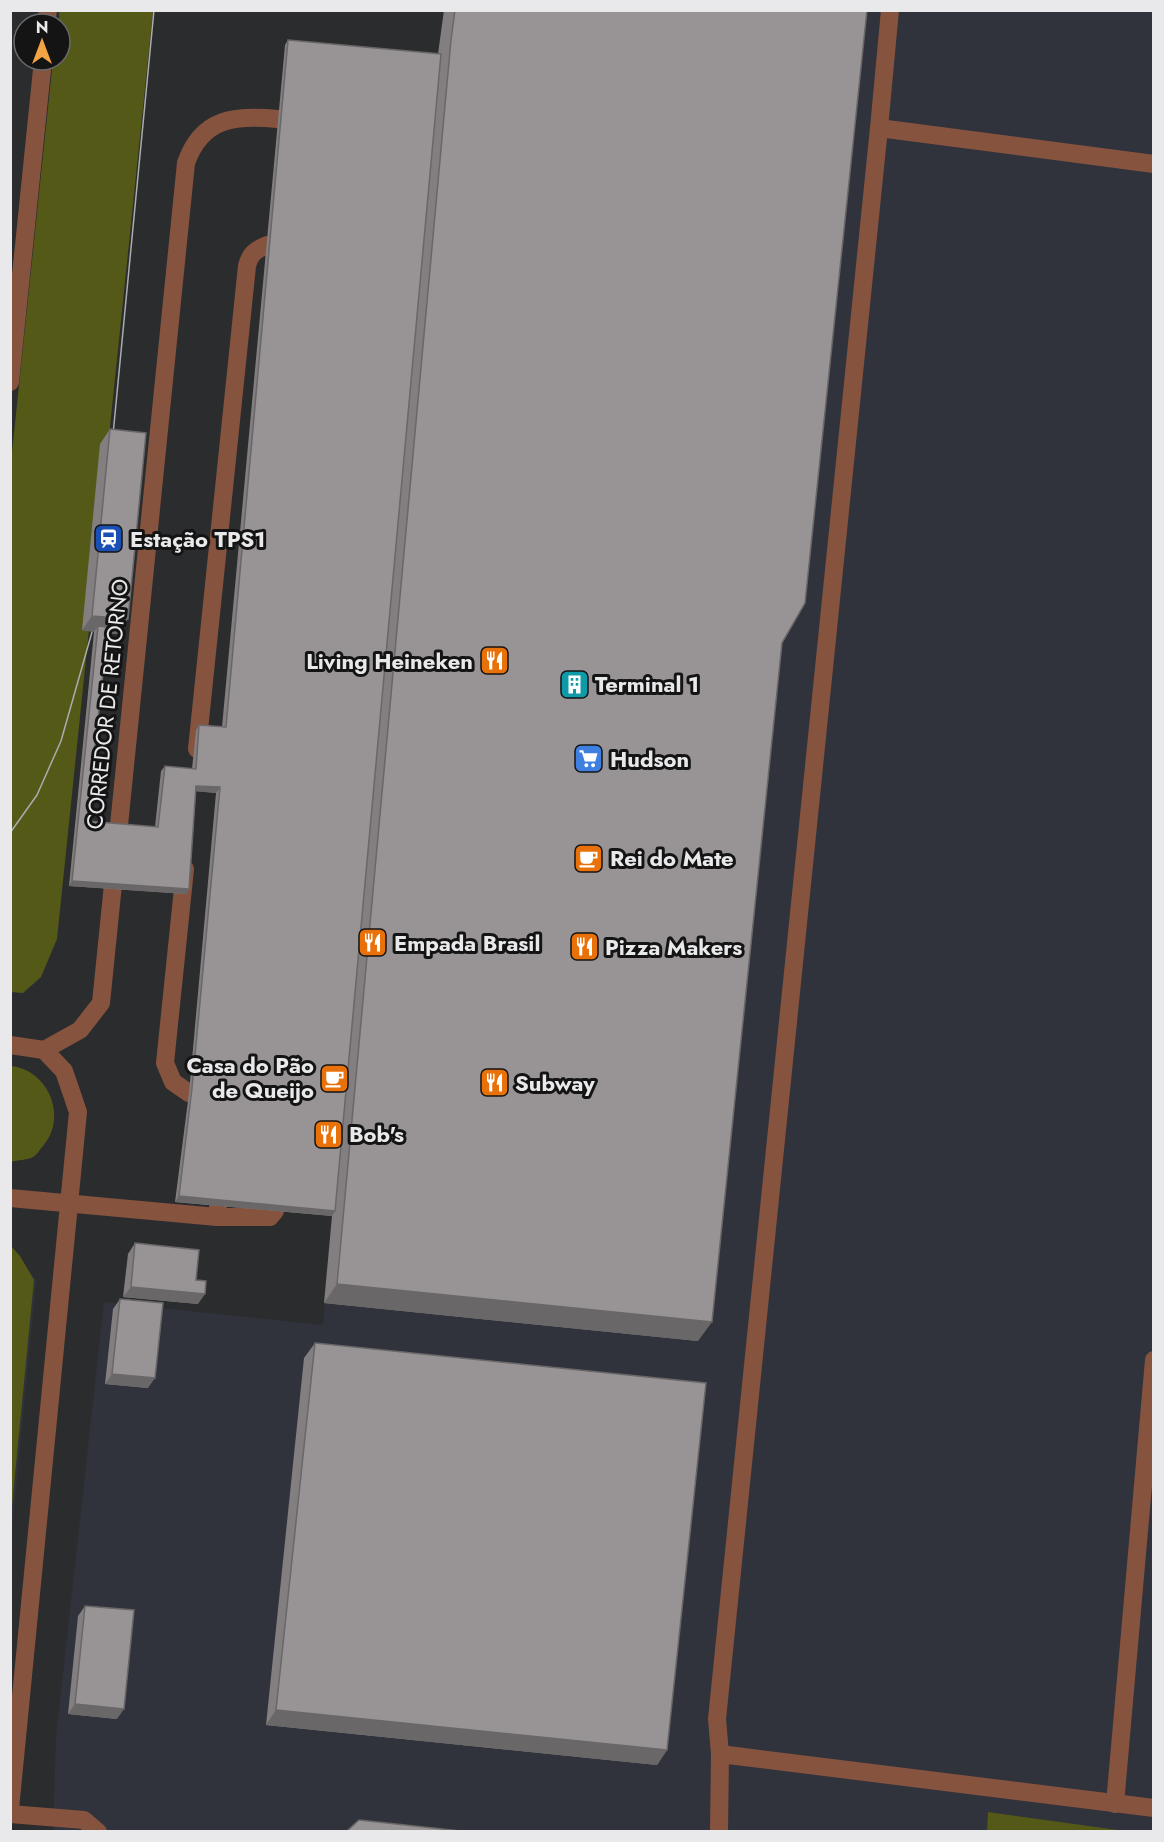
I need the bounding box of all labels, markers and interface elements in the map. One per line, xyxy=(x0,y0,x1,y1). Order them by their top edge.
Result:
north arrow xyxy=(12,12,72,72)
text: N xyxy=(36,16,48,39)
station icon: Estação TPS1 xyxy=(93,523,125,555)
place label: Estação TPS1 xyxy=(130,523,266,555)
street label: CORREDOR DE RETORNO xyxy=(78,577,136,831)
place label: Living Heineken xyxy=(306,645,473,677)
restaurant icon: Living Heineken xyxy=(478,645,510,677)
building icon: Terminal 1 xyxy=(558,668,590,700)
place label: Terminal 1 xyxy=(595,668,699,700)
supermarket icon: Hudson xyxy=(573,743,605,775)
place label: Hudson xyxy=(610,743,689,775)
cafe icon: Rei do Mate xyxy=(573,842,605,874)
place label: Rei do Mate xyxy=(610,842,734,874)
restaurant icon: Empada Brasil xyxy=(357,927,389,959)
place label: Empada Brasil xyxy=(394,927,540,959)
restaurant icon: Pizza Makers xyxy=(568,931,600,963)
place label: Pizza Makers xyxy=(605,931,742,963)
place label: Casa do Pão de Queijo xyxy=(186,1049,314,1106)
cafe icon: Casa do Pão de Queijo xyxy=(319,1062,351,1094)
restaurant icon: Subway xyxy=(478,1067,510,1099)
place label: Subway xyxy=(515,1067,595,1099)
restaurant icon: Bob's xyxy=(312,1118,344,1150)
place label: Bob's xyxy=(349,1118,404,1150)

